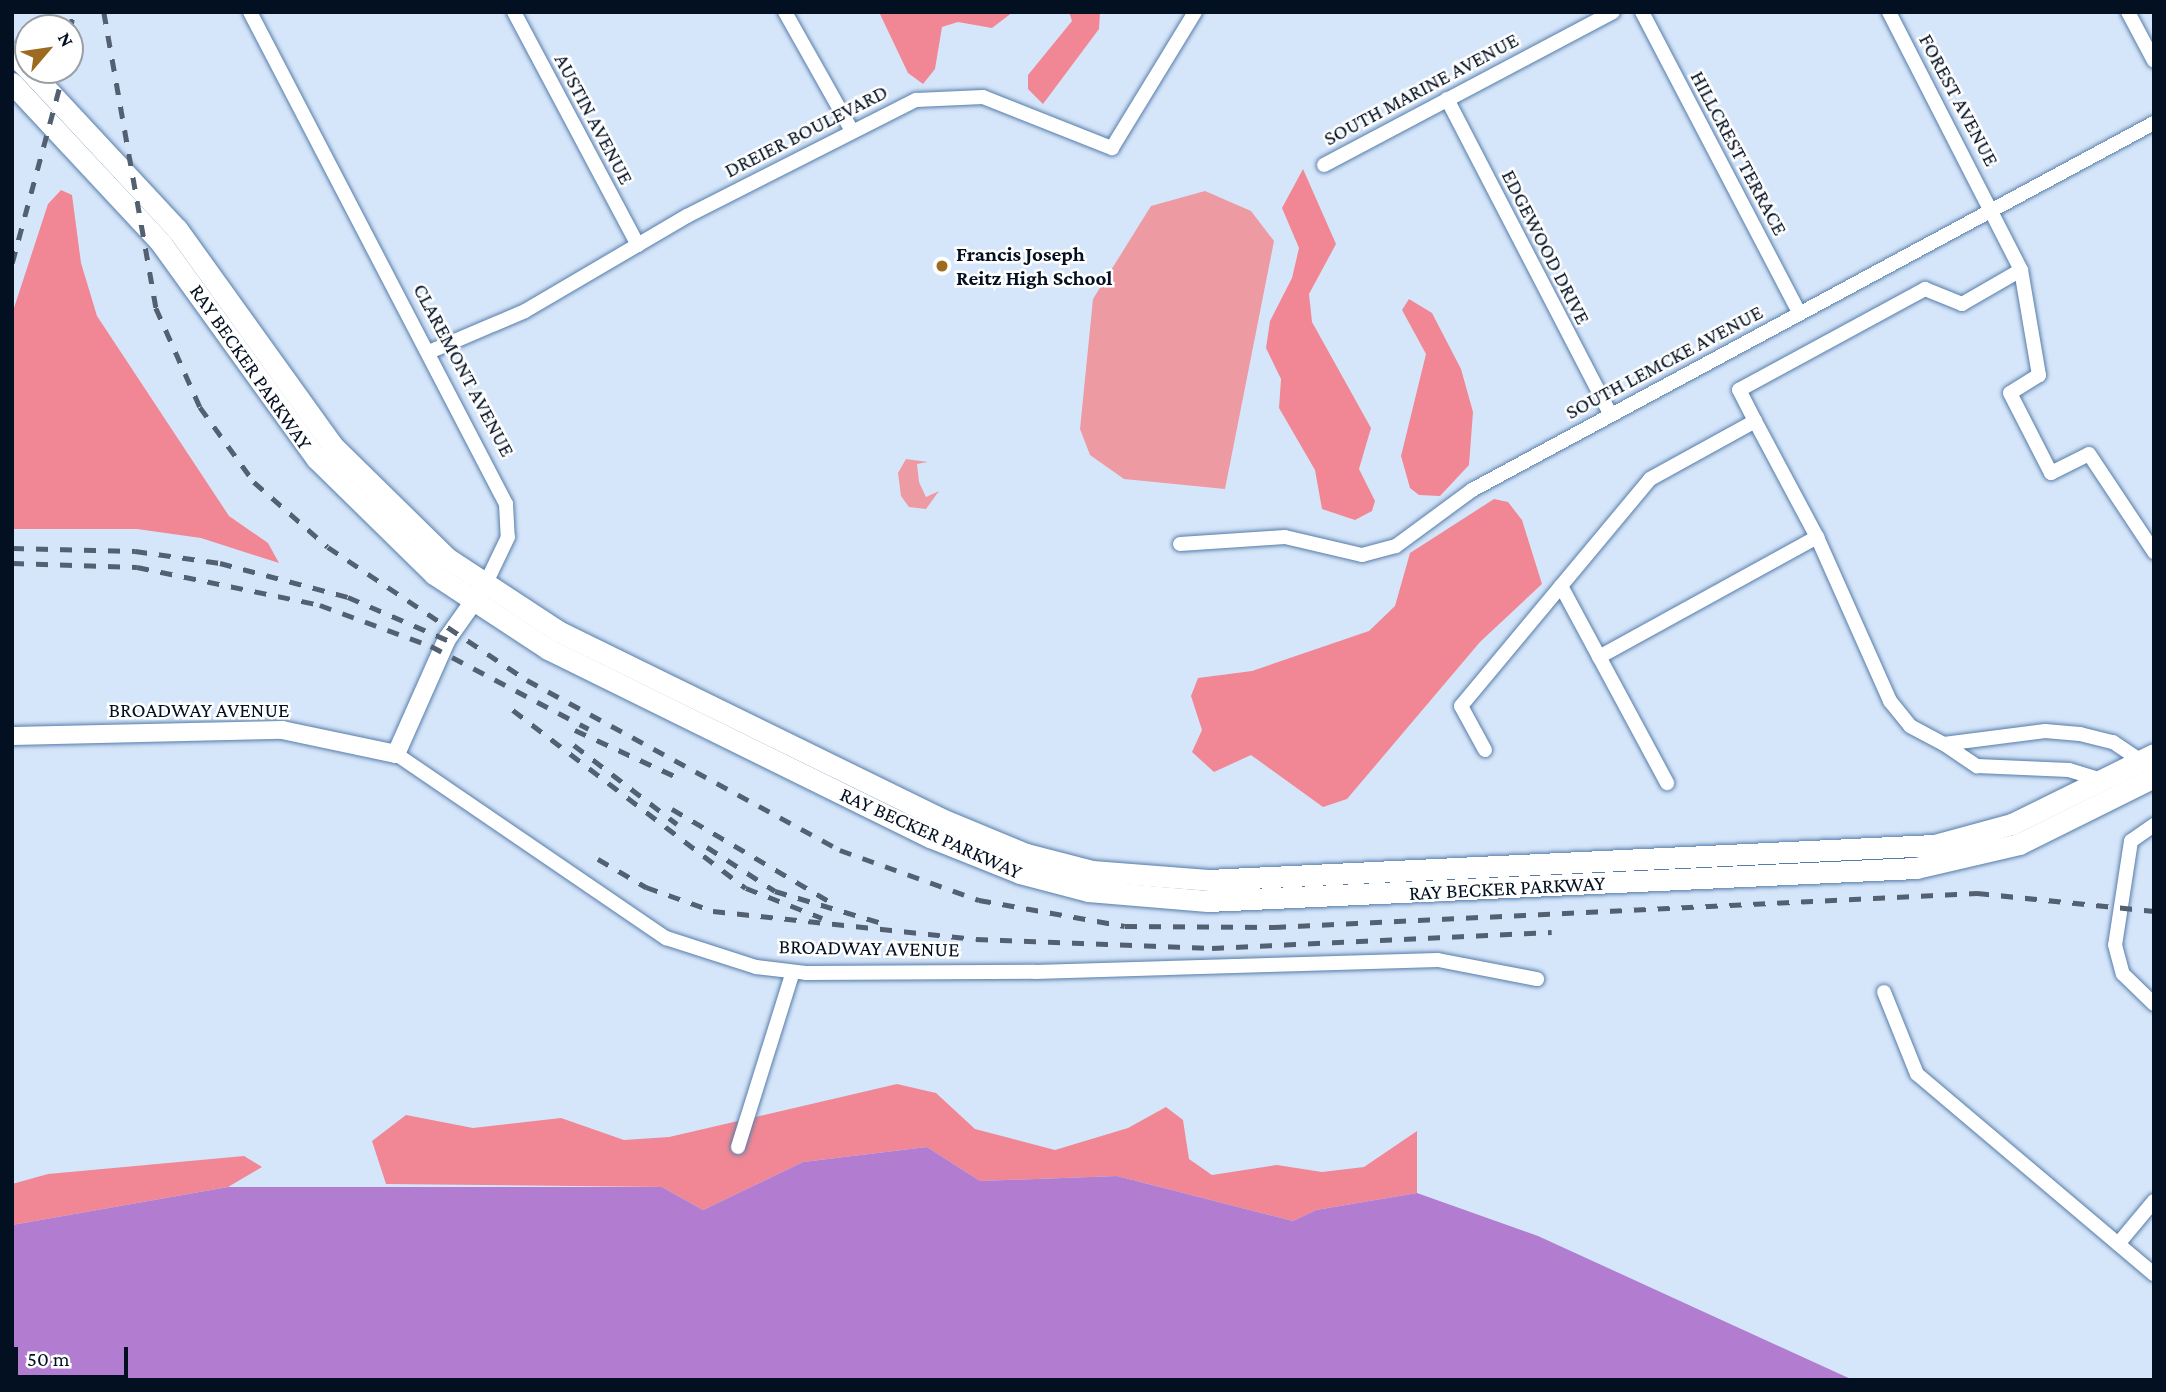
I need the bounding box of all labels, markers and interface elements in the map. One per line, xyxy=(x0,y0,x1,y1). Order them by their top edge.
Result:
north arrow xyxy=(14,14,84,84)
street label: SOUTH MARINE AVENUE xyxy=(1319,27,1523,151)
text: N xyxy=(54,29,78,50)
street label: FOREST AVENUE xyxy=(1914,30,2004,170)
street label: AUSTIN AVENUE xyxy=(549,49,639,189)
street label: HILLCREST TERRACE xyxy=(1685,66,1793,240)
street label: DREIER BOULEVARD xyxy=(720,79,892,183)
street label: EDGEWOOD DRIVE xyxy=(1496,165,1596,329)
place label: Francis Joseph Reitz High School xyxy=(956,241,1112,291)
marker: Francis Joseph Reitz High School xyxy=(934,258,950,274)
street label: RAY BECKER PARKWAY xyxy=(184,279,318,455)
street label: CLAREMONT AVENUE xyxy=(408,279,520,461)
street label: SOUTH LEMCKE AVENUE xyxy=(1561,299,1767,425)
street label: BROADWAY AVENUE xyxy=(109,697,289,723)
street label: RAY BECKER PARKWAY xyxy=(836,782,1026,884)
street label: RAY BECKER PARKWAY xyxy=(1408,870,1606,906)
street label: BROADWAY AVENUE xyxy=(778,934,960,962)
scale bar xyxy=(18,1332,131,1376)
text: 50 m xyxy=(27,1347,70,1371)

